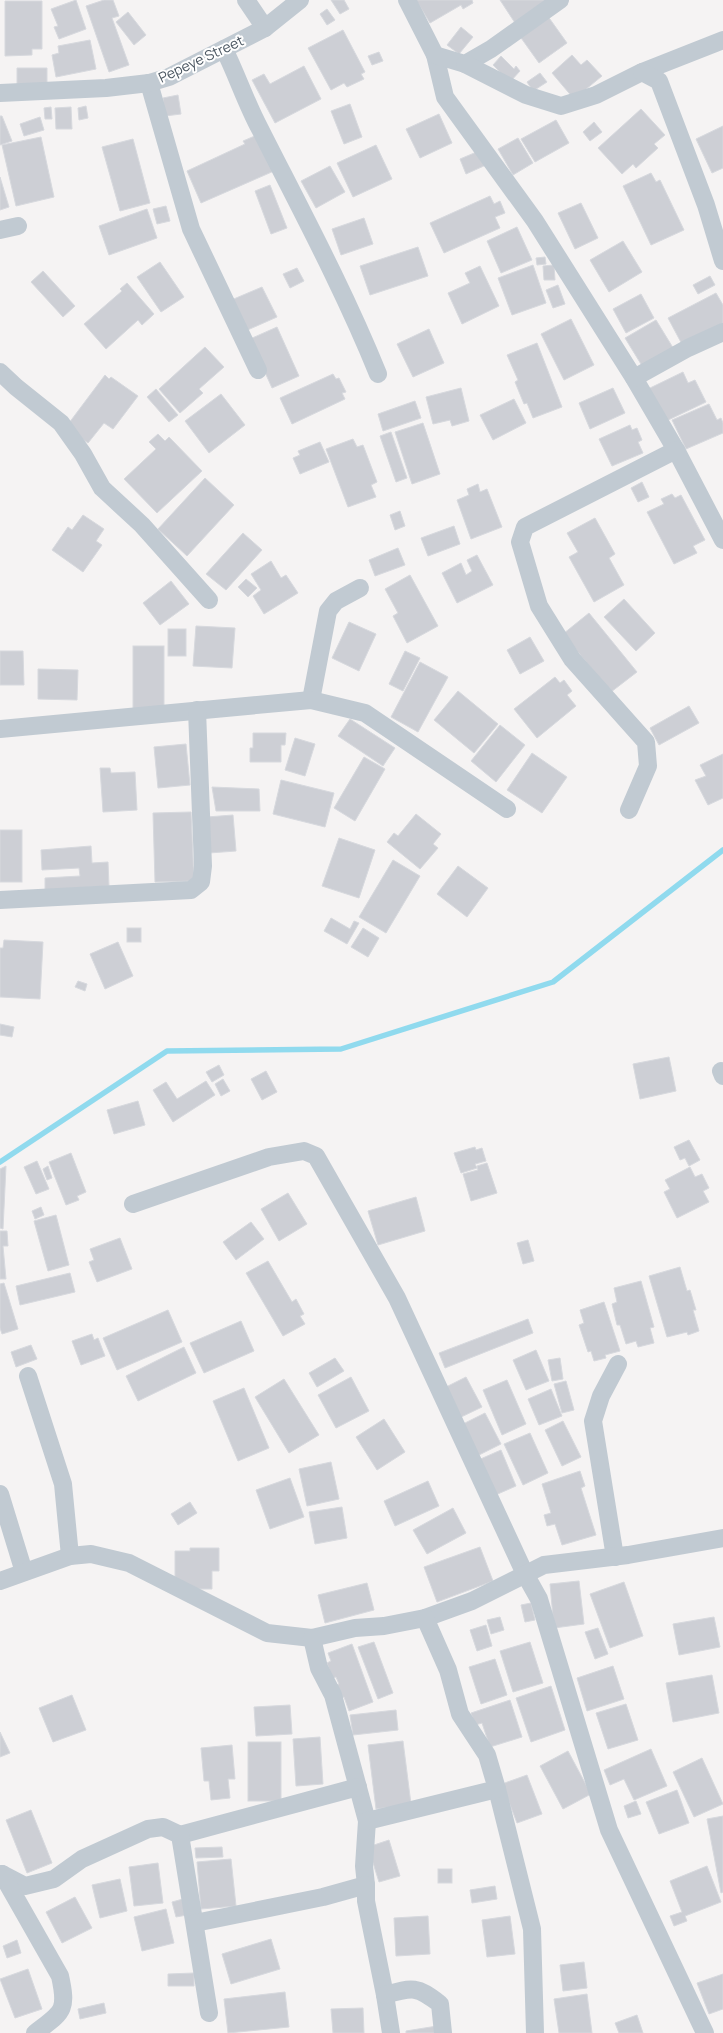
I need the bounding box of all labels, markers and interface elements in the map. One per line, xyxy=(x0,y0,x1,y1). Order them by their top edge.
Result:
street label: Pepeye Street xyxy=(155,30,247,87)

